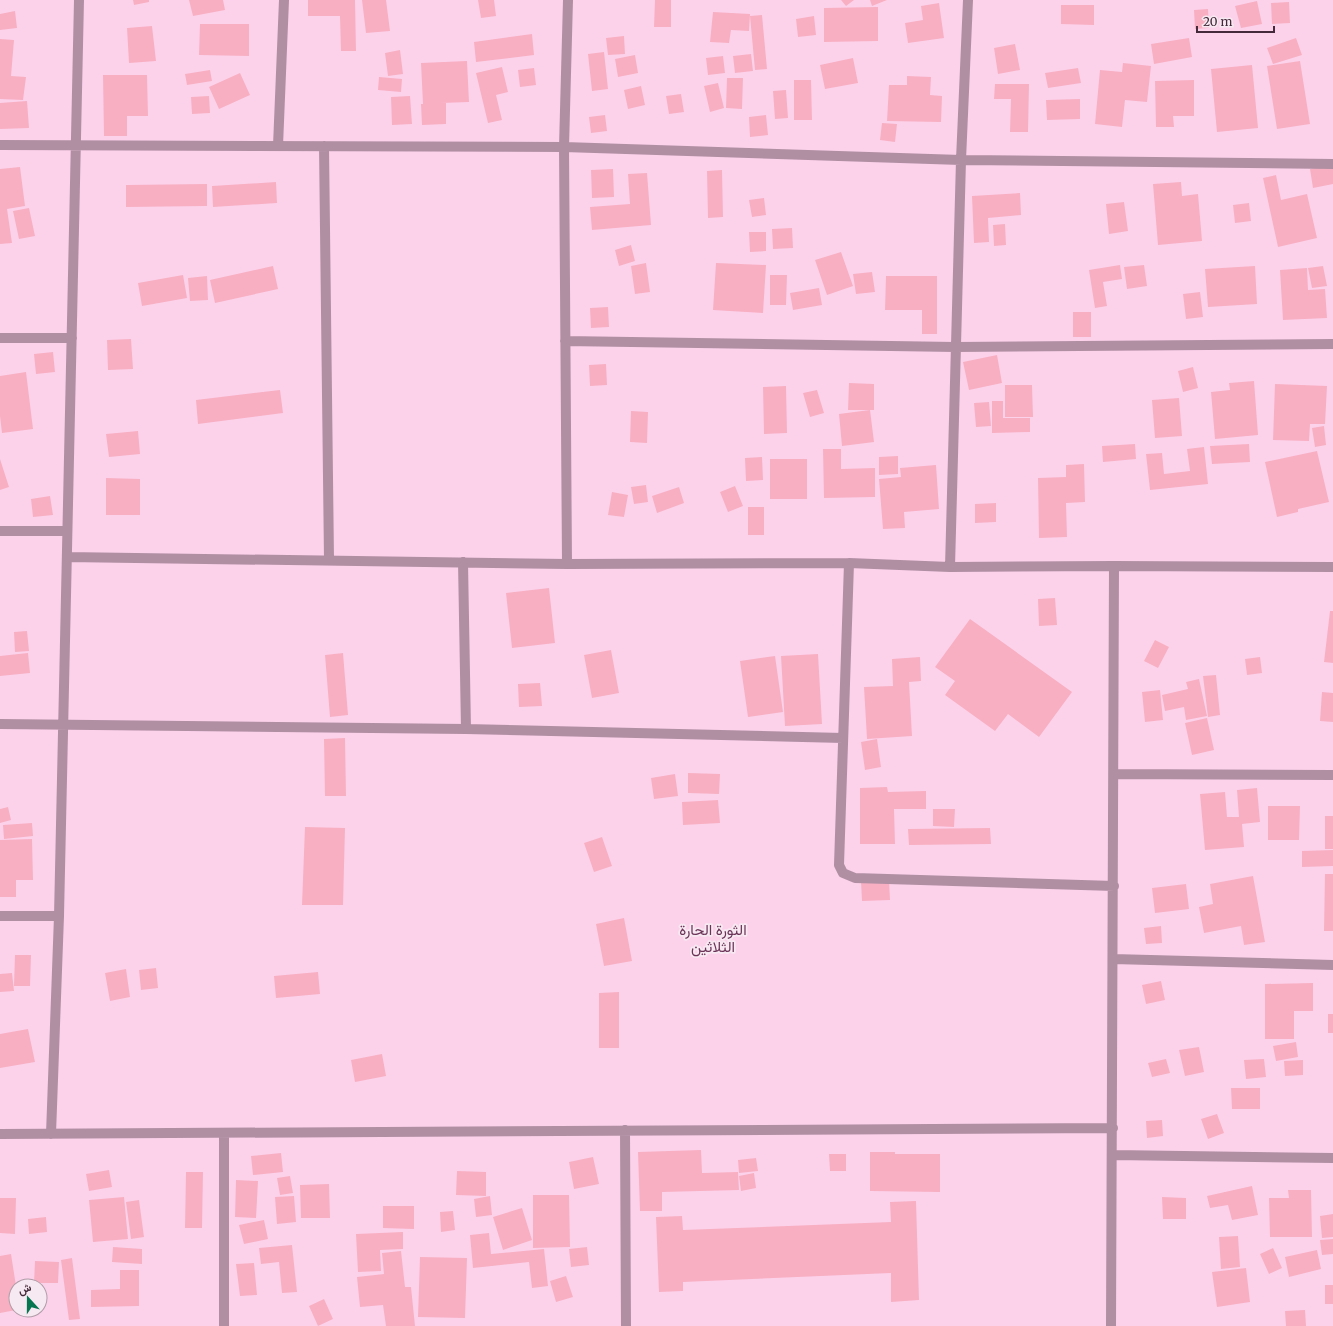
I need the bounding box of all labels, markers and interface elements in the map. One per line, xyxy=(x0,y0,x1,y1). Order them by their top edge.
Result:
scale bar xyxy=(1197,8,1274,34)
text: 20 m xyxy=(1203,14,1232,29)
district label: الثورة الحارة الثلاثين xyxy=(679,920,747,957)
north arrow xyxy=(8,1278,48,1318)
text: ش xyxy=(16,1280,33,1298)

